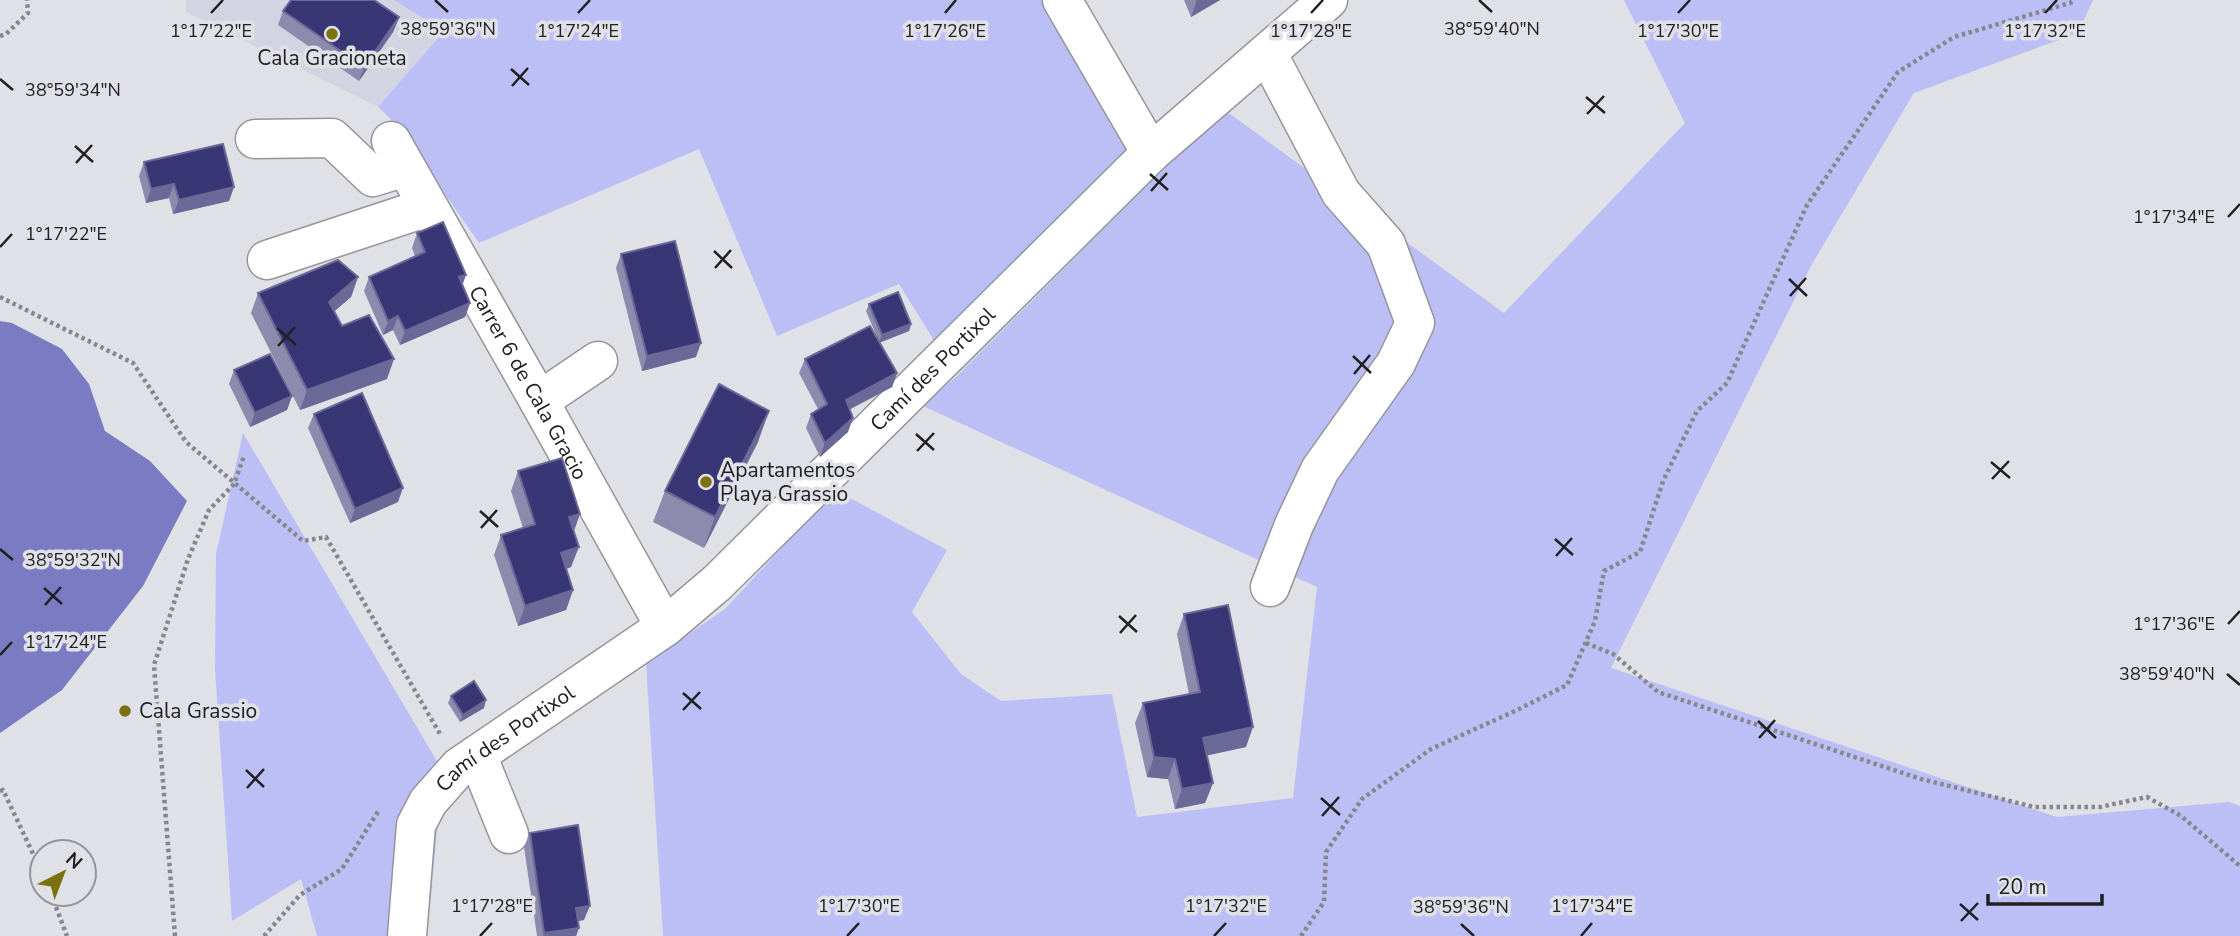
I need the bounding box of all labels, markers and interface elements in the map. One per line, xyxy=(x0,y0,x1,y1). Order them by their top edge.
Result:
text: 38°59'36"N xyxy=(400,17,496,41)
text: 38°59'40"N xyxy=(1444,17,1540,41)
text: 1°17'22"E xyxy=(170,19,252,43)
text: 1°17'24"E xyxy=(537,19,619,43)
text: 1°17'26"E xyxy=(904,19,986,43)
text: 1°17'28"E xyxy=(1270,19,1352,43)
text: 1°17'30"E xyxy=(1637,19,1719,43)
text: 1°17'32"E xyxy=(2004,19,2086,43)
marker: Cala Gracioneta xyxy=(324,26,340,42)
place label: Cala Gracioneta xyxy=(257,44,407,72)
text: 38°59'34"N xyxy=(25,78,121,102)
text: 1°17'34"E xyxy=(2133,205,2215,229)
text: 1°17'22"E xyxy=(25,222,107,246)
street label: Carrer 6 de Cala Gracio xyxy=(462,281,594,485)
street label: Camí des Portixol xyxy=(864,300,1002,437)
place label: Apartamentos Playa Grassio xyxy=(720,456,855,508)
marker: Apartamentos Playa Grassio xyxy=(698,474,714,490)
text: 38°59'32"N xyxy=(25,548,121,572)
text: 1°17'36"E xyxy=(2133,612,2215,636)
text: 1°17'24"E xyxy=(25,630,107,654)
text: 38°59'40"N xyxy=(2119,662,2215,686)
street label: Camí des Portixol xyxy=(429,678,581,798)
place label: Cala Grassio xyxy=(139,697,257,725)
marker: Cala Grassio xyxy=(117,703,133,719)
north arrow xyxy=(28,838,98,908)
text: N xyxy=(60,847,88,876)
scale bar xyxy=(1988,862,2102,906)
text: 20 m xyxy=(1998,873,2047,901)
text: 1°17'28"E xyxy=(451,894,533,918)
text: 1°17'30"E xyxy=(818,894,900,918)
text: 1°17'32"E xyxy=(1185,894,1267,918)
text: 1°17'34"E xyxy=(1551,894,1633,918)
text: 38°59'36"N xyxy=(1413,895,1509,919)

